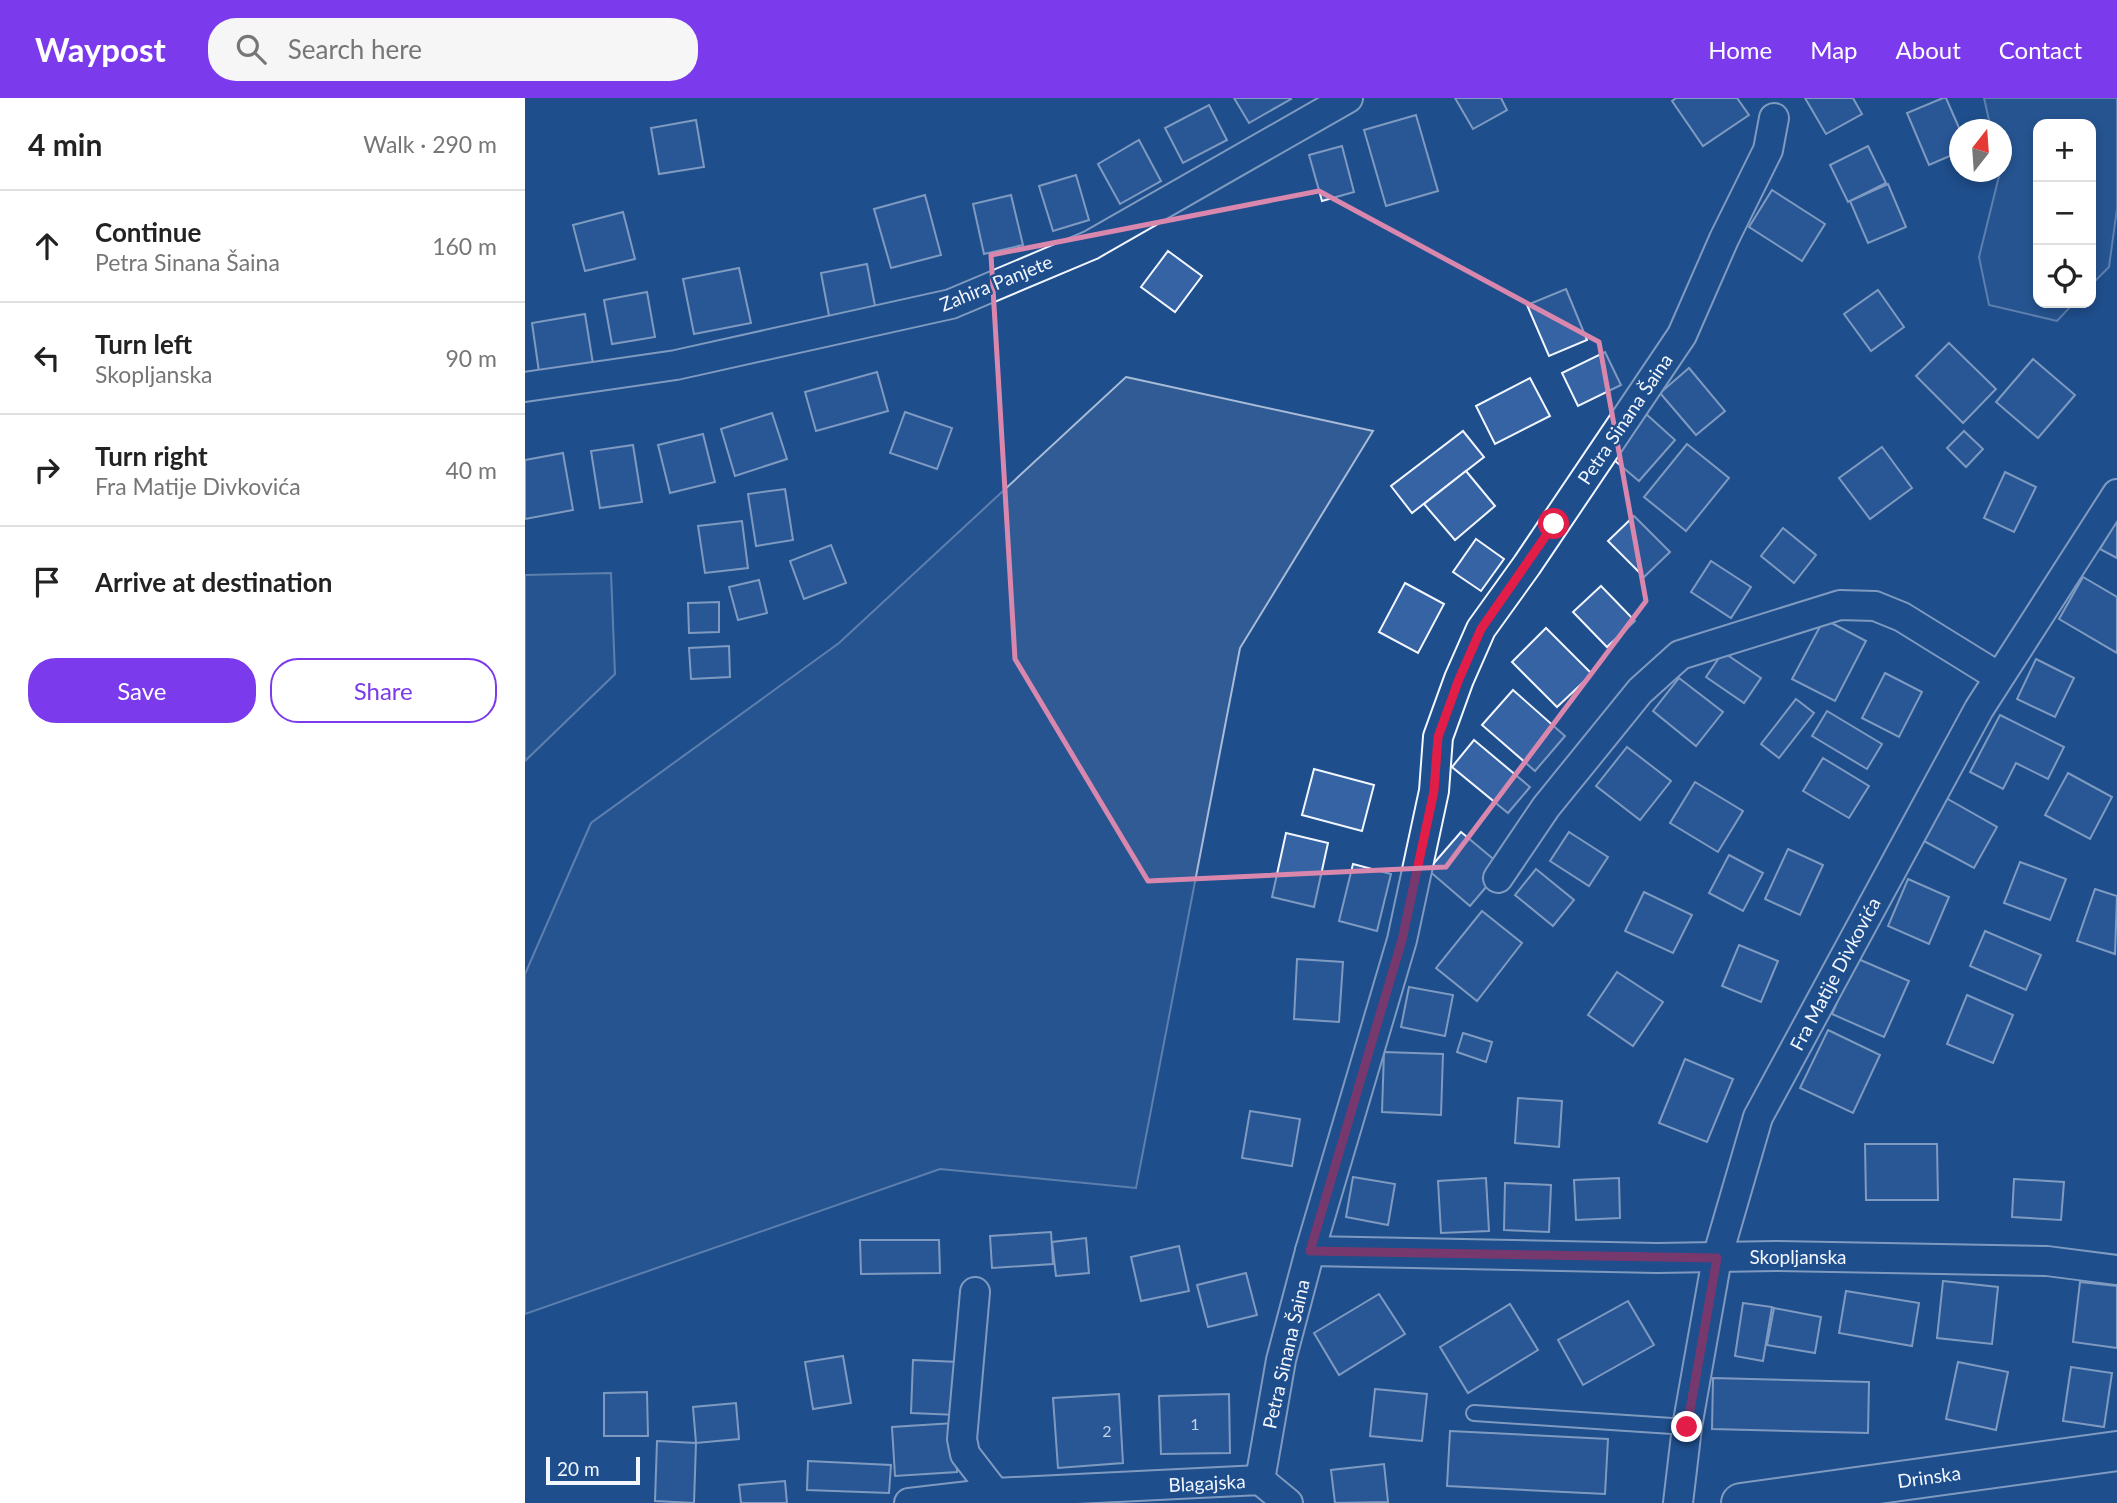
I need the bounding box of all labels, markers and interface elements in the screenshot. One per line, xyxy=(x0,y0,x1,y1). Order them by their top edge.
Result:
search box xyxy=(208,18,698,81)
text: Waypost xyxy=(35,29,166,69)
icon: search xyxy=(232,30,270,68)
text: Search here xyxy=(288,33,422,65)
text: Home xyxy=(1708,35,1772,64)
text: Map xyxy=(1810,35,1858,64)
text: About xyxy=(1896,35,1961,64)
text: Contact xyxy=(1999,35,2082,64)
north arrow xyxy=(1949,119,2012,182)
map controls xyxy=(2033,119,2096,308)
button: + xyxy=(2033,119,2096,182)
text: 4 min xyxy=(28,126,102,162)
text: Walk · 290 m xyxy=(363,130,497,158)
button: − xyxy=(2033,182,2096,245)
text: Continue xyxy=(95,216,201,248)
icon: ahead xyxy=(28,227,66,265)
text: 160 m xyxy=(432,232,497,260)
button: locate xyxy=(2033,245,2096,308)
text: Petra Sinana Šaina xyxy=(95,248,280,276)
street label: Zahira Panjete xyxy=(936,249,1056,316)
text: Turn left xyxy=(95,328,192,360)
icon: left xyxy=(28,339,66,377)
text: 90 m xyxy=(446,344,497,372)
street label: Petra Sinana Šaina xyxy=(1572,349,1677,488)
text: Skopljanska xyxy=(95,360,213,388)
text: Turn right xyxy=(95,440,208,472)
icon: right xyxy=(28,451,66,489)
text: 40 m xyxy=(446,456,497,484)
text: Fra Matije Divkovića xyxy=(95,472,301,500)
route start xyxy=(1538,508,1569,539)
icon: arrive xyxy=(28,563,66,601)
text: Arrive at destination xyxy=(95,566,332,598)
button: Save xyxy=(28,658,256,723)
button: Share xyxy=(270,658,497,723)
street label: Fra Matije Divkovića xyxy=(1785,893,1885,1054)
street label: Skopljanska xyxy=(1749,1245,1847,1268)
street label: Petra Sinana Šaina xyxy=(1257,1277,1314,1431)
route end xyxy=(1671,1411,1702,1442)
house number: 1 xyxy=(1190,1414,1200,1433)
house number: 2 xyxy=(1102,1421,1112,1440)
scale bar xyxy=(546,1454,641,1486)
text: 20 m xyxy=(557,1457,600,1480)
street label: Drinska xyxy=(1896,1461,1962,1492)
street label: Blagajska xyxy=(1168,1469,1246,1496)

